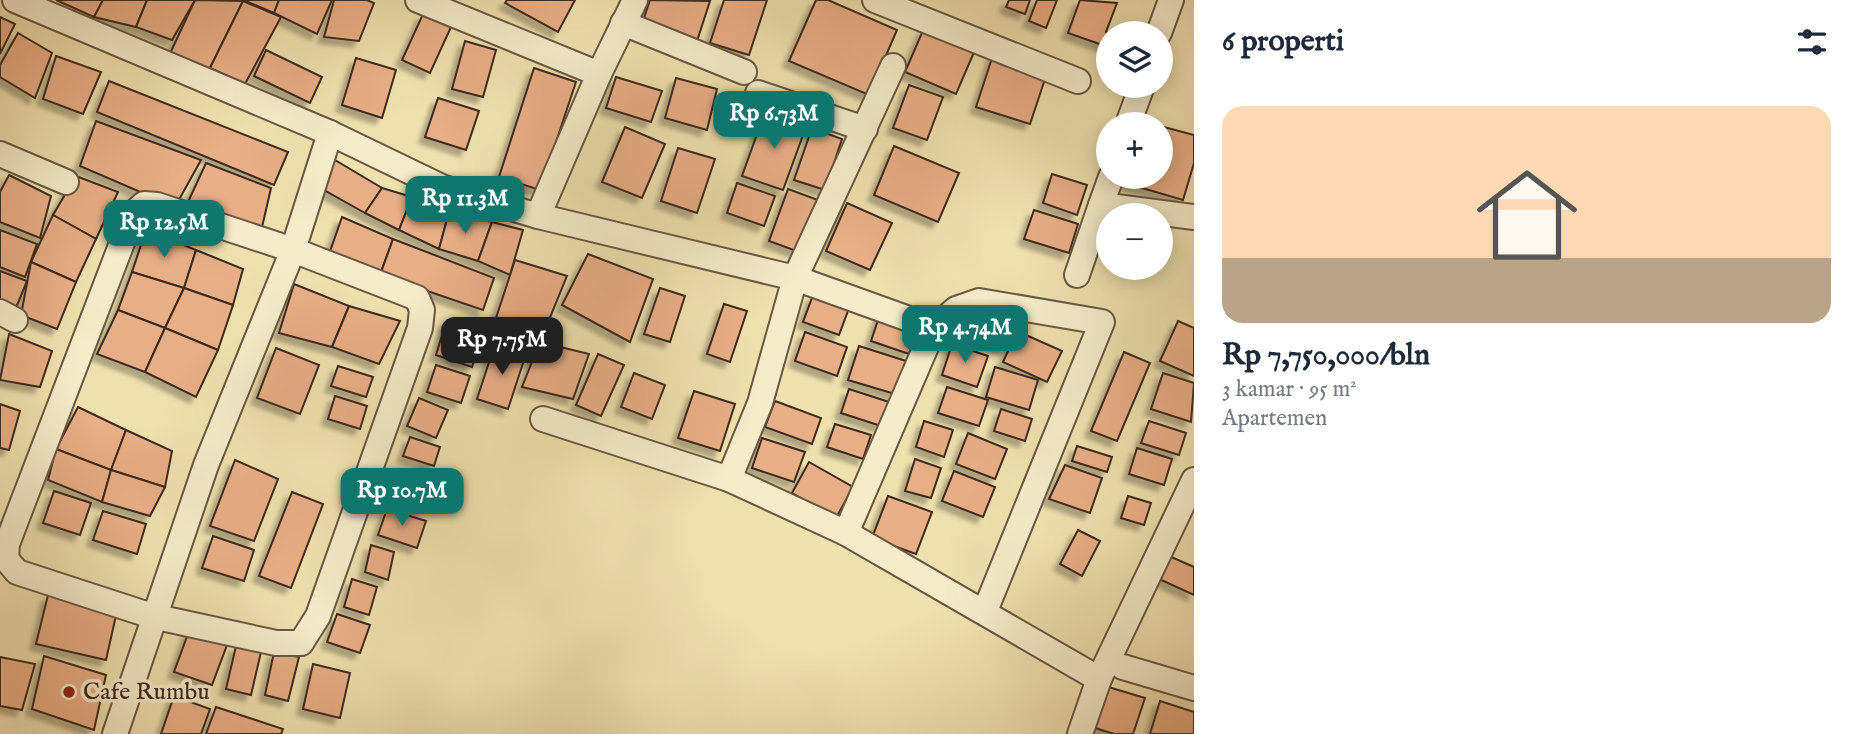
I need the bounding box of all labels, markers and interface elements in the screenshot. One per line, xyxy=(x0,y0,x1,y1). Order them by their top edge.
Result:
map controls xyxy=(1096,21,1173,280)
button: layers xyxy=(1096,21,1173,98)
text: 6 properti xyxy=(1222,23,1344,61)
icon: filters xyxy=(1793,23,1831,61)
pin: Rp 6.73M xyxy=(702,92,846,151)
text: Rp 6.73M xyxy=(729,99,819,128)
button: + xyxy=(1096,112,1173,189)
icon: home xyxy=(1464,152,1590,278)
pin: Rp 11.3M xyxy=(393,176,537,236)
text: Rp 11.3M xyxy=(421,184,509,213)
pin: Rp 12.5M xyxy=(92,201,236,260)
button: − xyxy=(1096,203,1173,280)
text: Rp 12.5M xyxy=(119,208,209,237)
pin: Rp 4.74M xyxy=(893,306,1037,365)
text: Rp 4.74M xyxy=(918,313,1012,342)
pin: Rp 7.75M xyxy=(430,318,574,377)
text: Rp 7.75M xyxy=(457,325,547,354)
text: Rp 7,750,000/bln xyxy=(1222,337,1430,375)
text: 3 kamar · 95 m² xyxy=(1222,375,1357,404)
text: Apartemen xyxy=(1222,404,1327,433)
pin: Rp 10.7M xyxy=(330,468,474,528)
text: Rp 10.7M xyxy=(357,476,447,505)
place label: Cafe Rumbu xyxy=(83,677,210,708)
marker: Cafe Rumbu xyxy=(61,684,77,700)

